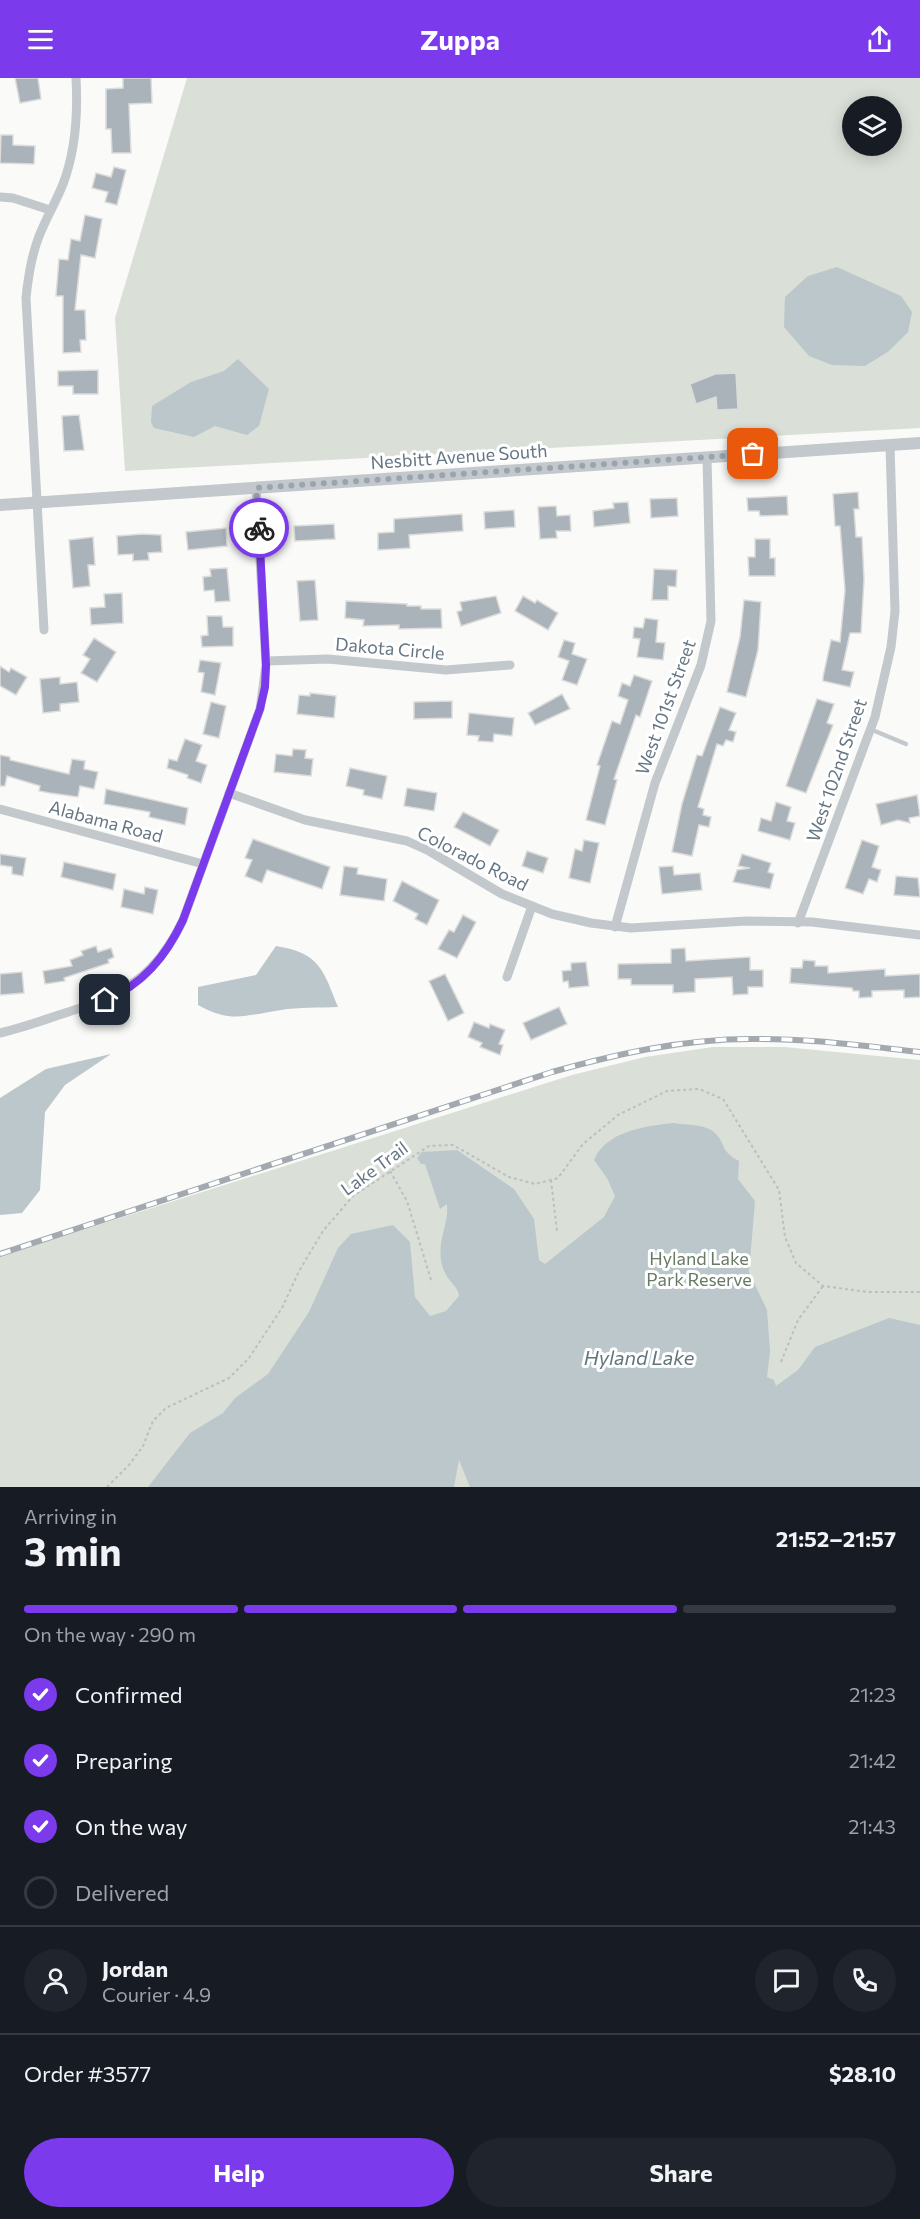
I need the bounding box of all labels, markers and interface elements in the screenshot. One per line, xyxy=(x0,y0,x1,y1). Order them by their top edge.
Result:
icon: menu xyxy=(24,23,57,56)
text: Zuppa xyxy=(420,23,500,56)
icon: share xyxy=(863,23,896,56)
map controls xyxy=(842,96,902,156)
button: layers xyxy=(842,96,902,156)
pin xyxy=(727,428,778,479)
icon: bag xyxy=(736,437,769,470)
street label: Nesbitt Avenue South xyxy=(370,439,548,473)
courier xyxy=(229,498,289,558)
icon: bike xyxy=(243,512,276,545)
street label: Dakota Circle xyxy=(334,632,446,664)
street label: West 101st Street xyxy=(630,636,700,778)
street label: West 102nd Street xyxy=(801,696,871,844)
street label: Alabama Road xyxy=(47,795,165,847)
street label: Colorado Road xyxy=(414,821,532,895)
pin xyxy=(79,974,130,1025)
icon: home xyxy=(88,983,121,1016)
street label: Lake Trail xyxy=(336,1136,412,1200)
park label: Hyland Lake Park Reserve xyxy=(646,1247,752,1290)
water label: Hyland Lake xyxy=(584,1345,695,1369)
text: Arriving in xyxy=(24,1504,117,1528)
text: 21:52–21:57 xyxy=(776,1525,896,1552)
text: 3 min xyxy=(24,1526,122,1574)
text: On the way · 290 m xyxy=(24,1622,196,1646)
icon: check xyxy=(24,1678,57,1711)
text: Confirmed xyxy=(75,1681,182,1708)
text: 21:23 xyxy=(849,1682,896,1706)
icon: check xyxy=(24,1744,57,1777)
text: Preparing xyxy=(75,1747,172,1774)
text: 21:42 xyxy=(849,1748,896,1772)
icon: check xyxy=(24,1810,57,1843)
text: On the way xyxy=(75,1813,187,1840)
text: 21:43 xyxy=(848,1814,896,1838)
text: Delivered xyxy=(75,1879,169,1906)
button: person xyxy=(24,1949,87,2012)
button: chat xyxy=(755,1949,818,2012)
button: phone xyxy=(833,1949,896,2012)
text: Jordan xyxy=(102,1955,168,1982)
text: Courier · 4.9 xyxy=(102,1982,211,2006)
text: Order #3577 xyxy=(24,2060,151,2087)
text: $28.10 xyxy=(829,2060,896,2087)
button: Help xyxy=(24,2138,454,2207)
button: Share xyxy=(466,2138,896,2207)

